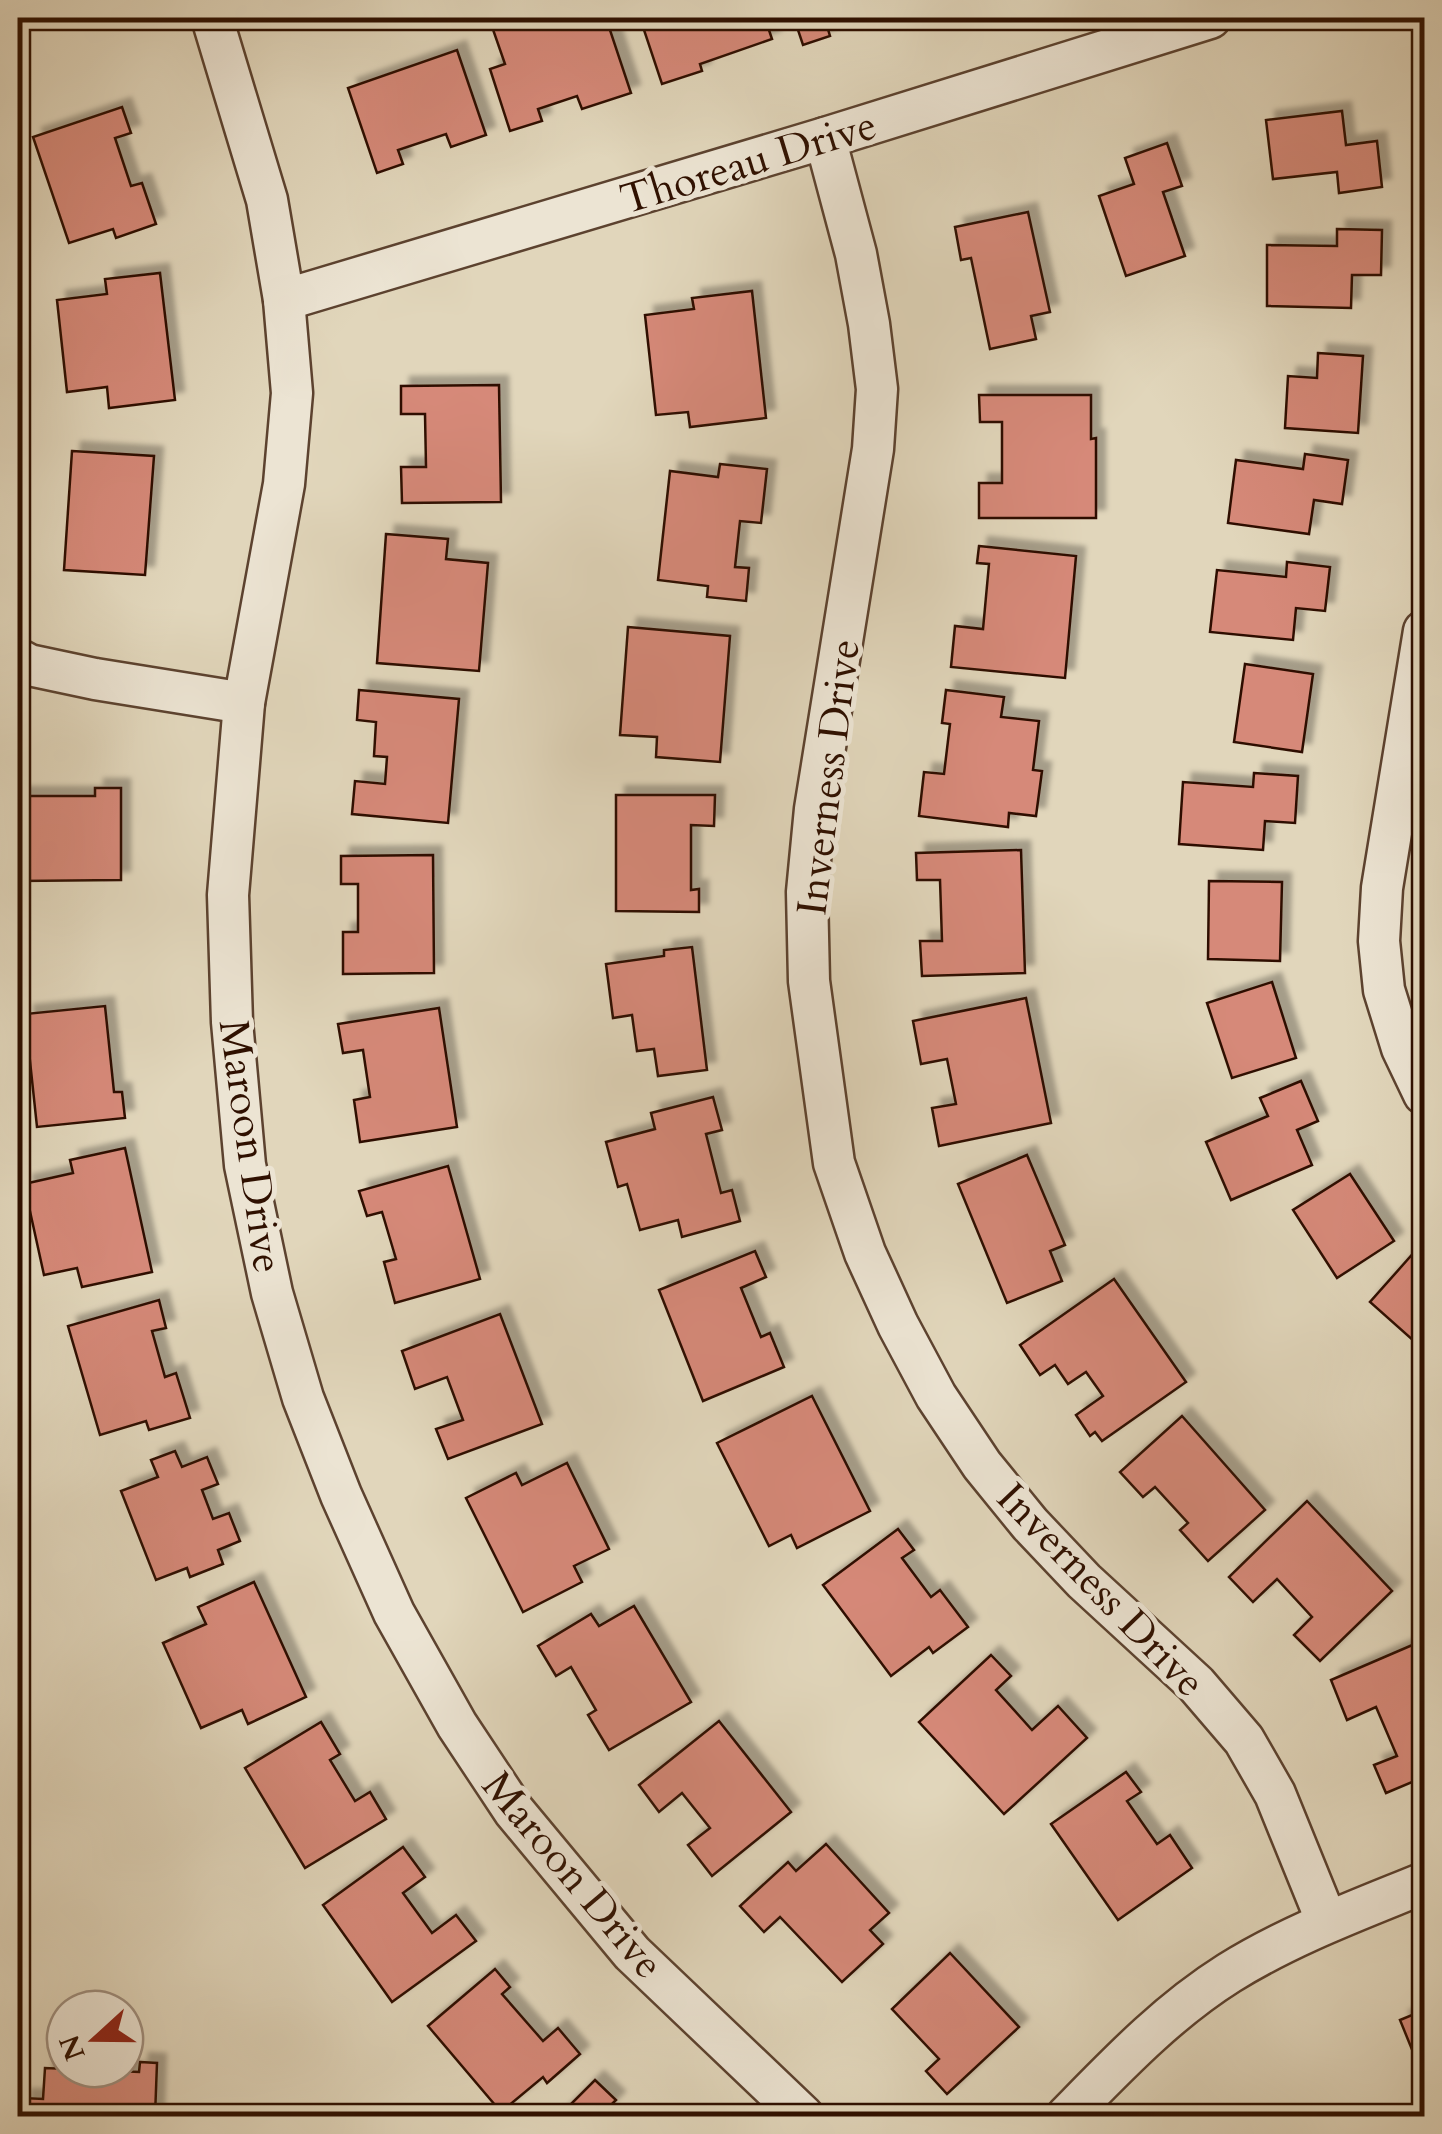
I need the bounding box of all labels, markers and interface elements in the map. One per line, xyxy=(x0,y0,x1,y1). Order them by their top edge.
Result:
street label: Thoreau Drive xyxy=(613,96,883,228)
street label: Inverness Drive xyxy=(783,636,874,918)
street label: Maroon Drive xyxy=(205,1016,296,1277)
street label: Inverness Drive xyxy=(984,1470,1218,1710)
street label: Maroon Drive xyxy=(469,1759,677,1991)
north arrow xyxy=(45,1989,145,2089)
text: N xyxy=(51,2029,95,2066)

